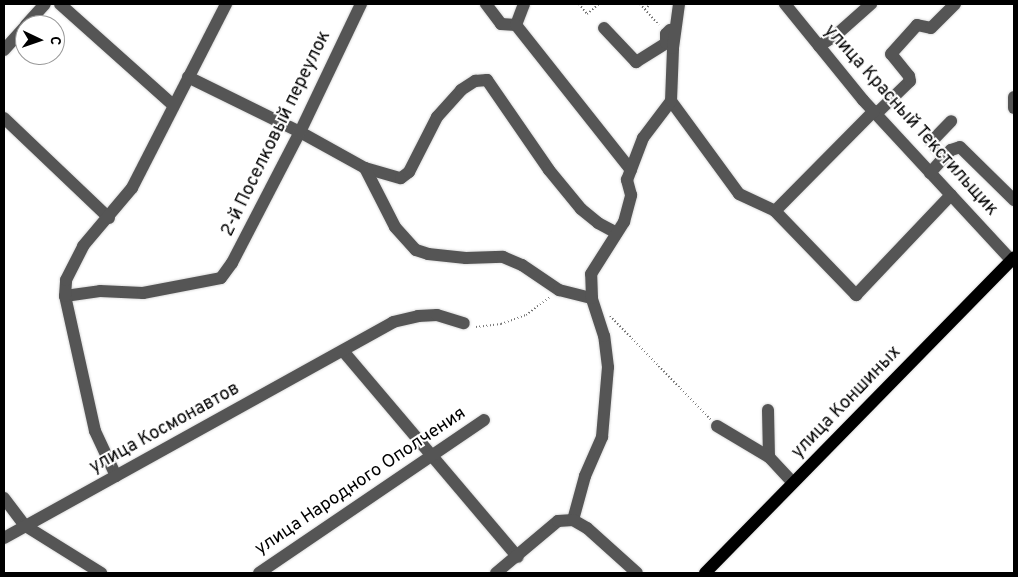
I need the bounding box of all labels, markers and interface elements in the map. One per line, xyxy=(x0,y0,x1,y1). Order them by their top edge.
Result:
north arrow xyxy=(15,15,65,65)
street label: улица Красный Текстильщик xyxy=(818,21,1002,221)
street label: 2-й Поселковый переулок xyxy=(218,28,336,240)
text: С xyxy=(46,36,63,46)
street label: улица Коншиных xyxy=(788,342,906,464)
street label: улица Космонавтов xyxy=(86,379,244,479)
street label: улица Народного Ополчения xyxy=(252,403,470,561)

